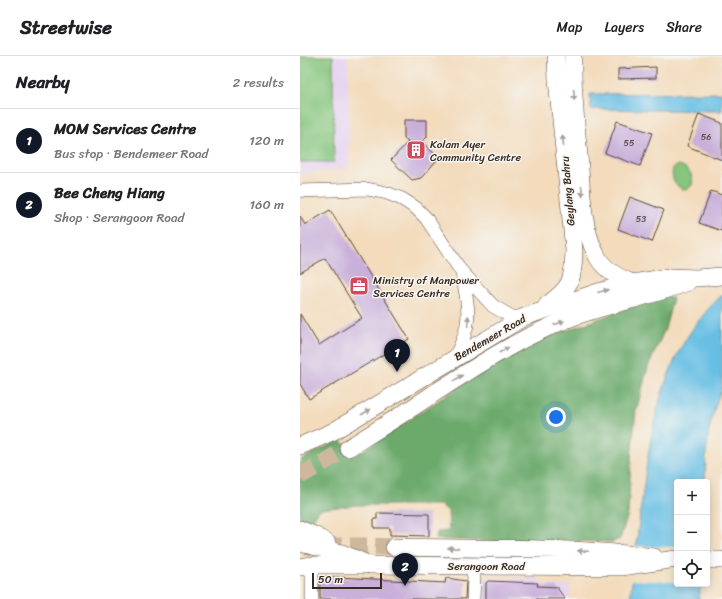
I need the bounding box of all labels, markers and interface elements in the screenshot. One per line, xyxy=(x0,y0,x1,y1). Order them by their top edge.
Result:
text: Streetwise xyxy=(20,11,112,44)
text: Map xyxy=(557,15,582,40)
text: Layers xyxy=(604,15,644,40)
text: Share xyxy=(666,15,702,40)
text: Nearby xyxy=(16,67,70,97)
text: 2 results xyxy=(233,71,284,94)
one-way arrow xyxy=(571,89,577,102)
text: MOM Services Centre xyxy=(54,116,196,142)
text: 1 xyxy=(26,129,32,152)
text: 120 m xyxy=(249,129,284,152)
house number: 56 xyxy=(701,129,711,145)
place label: Kolam Ayer Community Centre xyxy=(430,135,521,167)
one-way arrow xyxy=(560,135,566,147)
house number: 55 xyxy=(624,135,635,151)
building icon: Kolam Ayer Community Centre xyxy=(405,139,427,161)
text: Bus stop · Bendemeer Road xyxy=(54,142,208,165)
street label: Geylang Bahru xyxy=(555,155,581,227)
text: Bee Cheng Hiang xyxy=(54,180,165,206)
one-way arrow xyxy=(579,185,586,197)
text: 2 xyxy=(25,193,33,216)
text: 160 m xyxy=(249,193,284,216)
text: Shop · Serangoon Road xyxy=(54,206,184,229)
house number: 53 xyxy=(636,211,646,227)
place label: Ministry of Manpower Services Centre xyxy=(373,271,480,303)
office icon: Ministry of Manpower Services Centre xyxy=(348,275,370,297)
one-way arrow xyxy=(597,288,609,294)
street label: Bendemeer Road xyxy=(450,309,531,366)
one-way arrow xyxy=(465,314,471,327)
one-way arrow xyxy=(554,319,566,325)
pin: 1 xyxy=(384,339,410,372)
one-way arrow xyxy=(498,346,510,353)
one-way arrow xyxy=(453,374,463,382)
your location xyxy=(546,407,566,427)
one-way arrow xyxy=(360,409,372,416)
map controls xyxy=(674,479,710,587)
button: + xyxy=(674,479,710,515)
button: − xyxy=(674,515,710,551)
one-way arrow xyxy=(446,545,459,551)
one-way arrow xyxy=(577,547,589,554)
button: locate xyxy=(674,551,710,587)
pin: 2 xyxy=(392,553,418,586)
street label: Serangoon Road xyxy=(447,557,526,576)
text: 50 m xyxy=(318,570,343,589)
scale bar xyxy=(312,571,382,590)

